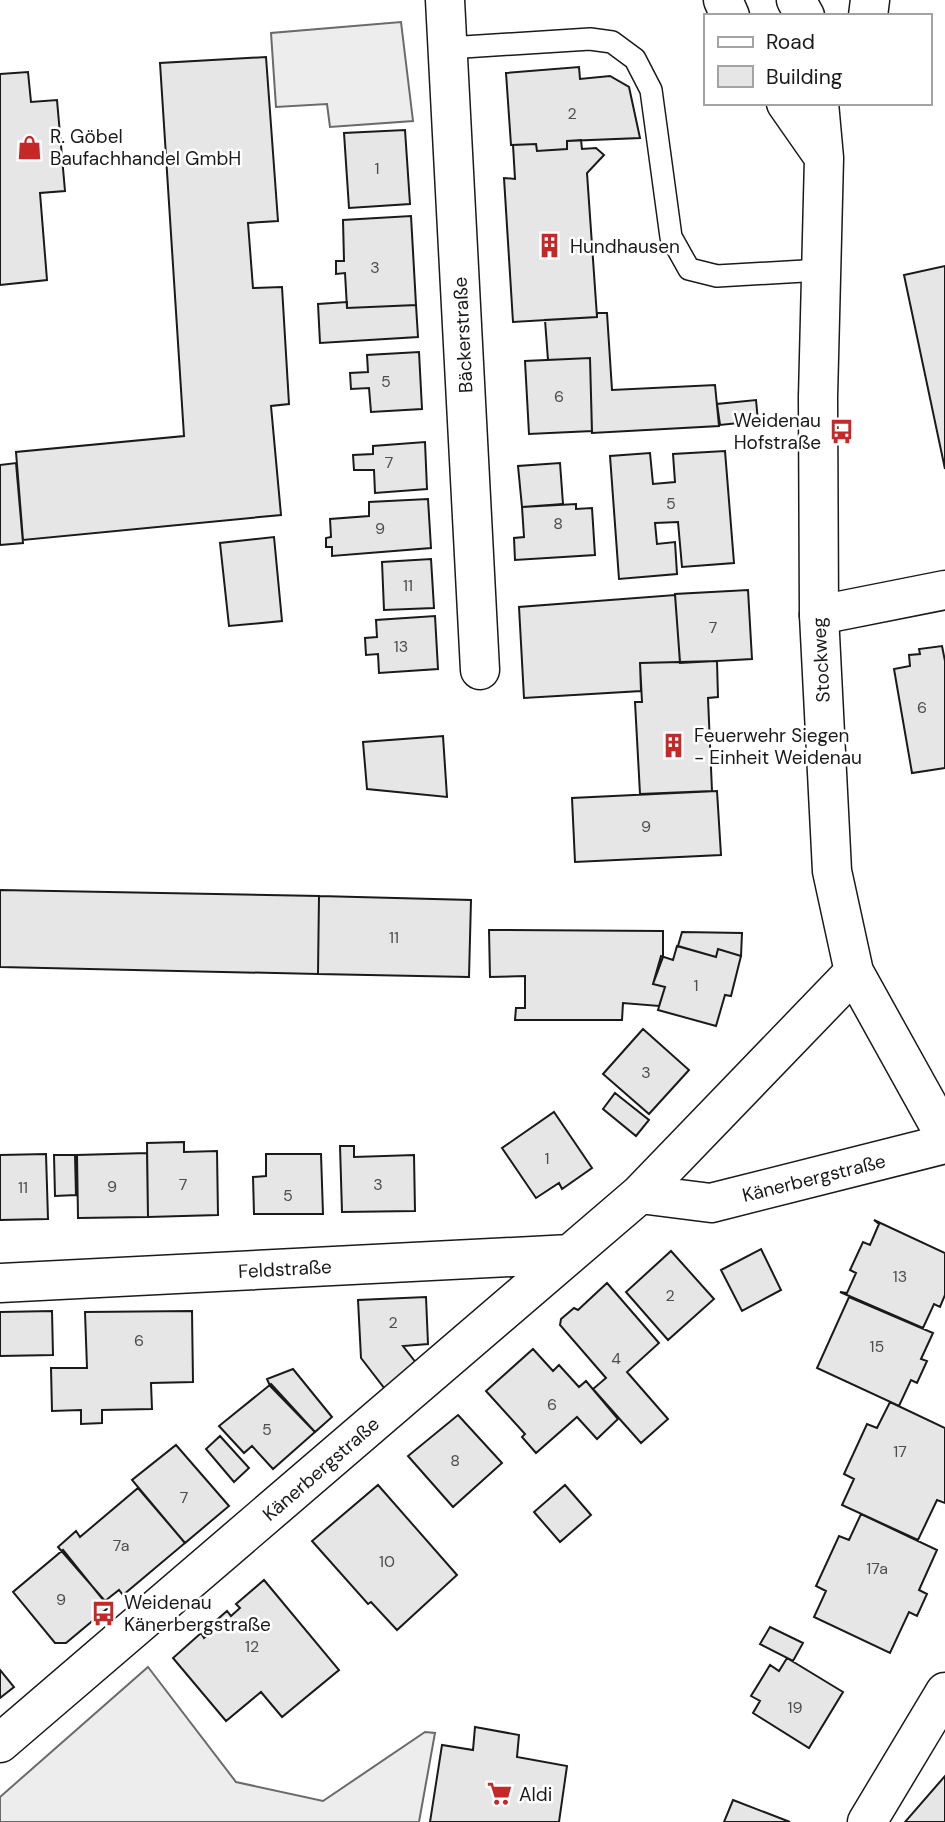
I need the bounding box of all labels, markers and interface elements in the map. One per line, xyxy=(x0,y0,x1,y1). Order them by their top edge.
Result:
legend xyxy=(704,14,931,105)
text: Road xyxy=(766,28,815,56)
text: Building xyxy=(766,63,843,91)
house number: 2 xyxy=(567,103,577,124)
place label: R. Göbel Baufachhandel GmbH xyxy=(50,124,241,171)
shop icon: R. Göbel Baufachhandel GmbH xyxy=(16,133,44,161)
house number: 1 xyxy=(375,158,380,179)
building icon: Hundhausen xyxy=(536,232,564,260)
place label: Hundhausen xyxy=(570,234,680,259)
house number: 3 xyxy=(370,257,380,278)
street label: Bäckerstraße xyxy=(447,276,479,394)
house number: 5 xyxy=(381,371,391,392)
house number: 6 xyxy=(554,386,564,407)
place label: Weidenau Hofstraße xyxy=(733,408,821,455)
bus stop icon: Weidenau Hofstraße xyxy=(827,417,855,445)
house number: 7 xyxy=(385,452,393,473)
house number: 5 xyxy=(666,493,676,514)
house number: 8 xyxy=(553,513,563,534)
house number: 9 xyxy=(375,518,385,539)
house number: 11 xyxy=(403,575,413,596)
street label: Stockweg xyxy=(806,616,836,703)
house number: 7 xyxy=(709,617,717,638)
house number: 13 xyxy=(394,636,408,657)
house number: 6 xyxy=(917,697,927,718)
place label: Feuerwehr Siegen - Einheit Weidenau xyxy=(694,723,862,770)
building icon: Feuerwehr Siegen - Einheit Weidenau xyxy=(660,732,688,760)
house number: 9 xyxy=(641,816,651,837)
house number: 11 xyxy=(389,927,399,948)
house number: 1 xyxy=(694,975,699,996)
house number: 3 xyxy=(641,1062,651,1083)
house number: 1 xyxy=(545,1148,550,1169)
street label: Känerbergstraße xyxy=(740,1148,888,1208)
house number: 7 xyxy=(179,1174,187,1195)
house number: 3 xyxy=(373,1174,383,1195)
house number: 9 xyxy=(107,1176,117,1197)
house number: 11 xyxy=(18,1177,28,1198)
house number: 5 xyxy=(283,1185,293,1206)
street label: Feldstraße xyxy=(238,1254,332,1284)
house number: 13 xyxy=(893,1266,907,1287)
house number: 2 xyxy=(665,1285,675,1306)
house number: 2 xyxy=(388,1312,398,1333)
house number: 6 xyxy=(134,1330,144,1351)
house number: 15 xyxy=(870,1336,884,1357)
house number: 4 xyxy=(611,1348,621,1369)
house number: 6 xyxy=(547,1394,557,1415)
street label: Känerbergstraße xyxy=(257,1411,385,1527)
house number: 5 xyxy=(262,1419,272,1440)
house number: 17 xyxy=(893,1441,907,1462)
house number: 8 xyxy=(450,1450,460,1471)
house number: 7 xyxy=(180,1487,188,1508)
house number: 7a xyxy=(113,1535,129,1556)
house number: 10 xyxy=(379,1551,395,1572)
house number: 17a xyxy=(866,1558,888,1579)
house number: 9 xyxy=(56,1589,66,1610)
place label: Weidenau Känerbergstraße xyxy=(124,1590,271,1637)
bus stop icon: Weidenau Känerbergstraße xyxy=(90,1599,118,1627)
house number: 12 xyxy=(245,1636,259,1657)
house number: 19 xyxy=(787,1697,803,1718)
supermarket icon: Aldi xyxy=(485,1780,513,1808)
place label: Aldi xyxy=(519,1782,552,1807)

